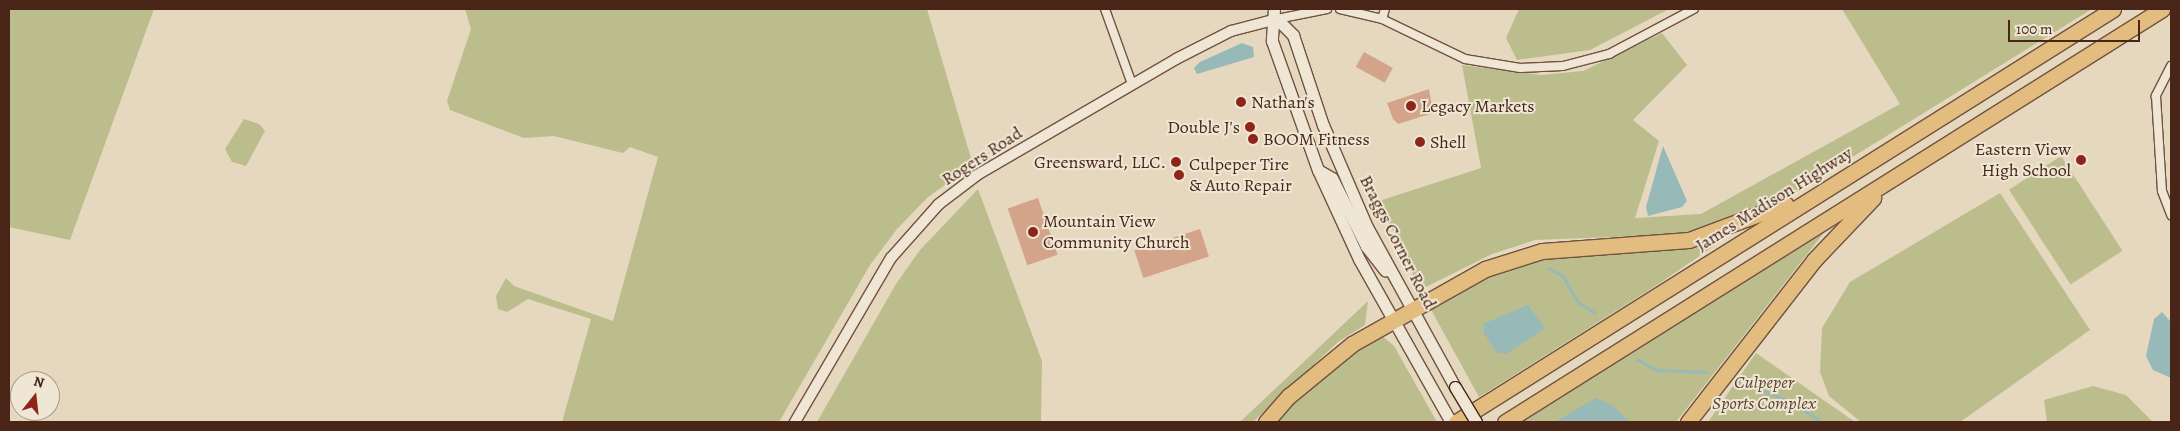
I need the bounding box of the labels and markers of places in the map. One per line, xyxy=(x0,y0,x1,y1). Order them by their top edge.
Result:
place label: Nathan's xyxy=(1251,91,1315,113)
place label: Legacy Markets xyxy=(1421,95,1535,117)
marker: Nathan's xyxy=(1235,96,1247,108)
marker: Legacy Markets xyxy=(1405,100,1417,112)
place label: Double J's xyxy=(1167,116,1240,138)
marker: Double J's xyxy=(1244,121,1256,133)
place label: BOOM Fitness xyxy=(1263,128,1370,150)
place label: Shell xyxy=(1430,131,1466,153)
marker: BOOM Fitness xyxy=(1247,133,1259,145)
marker: Shell xyxy=(1414,136,1426,148)
place label: Eastern View High School xyxy=(1975,139,2071,182)
place label: Greensward, LLC. xyxy=(1034,151,1166,173)
place label: Culpeper Tire & Auto Repair xyxy=(1189,154,1292,196)
marker: Eastern View High School xyxy=(2075,154,2087,166)
marker: Greensward, LLC. xyxy=(1170,156,1182,168)
marker: Culpeper Tire & Auto Repair xyxy=(1173,169,1185,181)
place label: Mountain View Community Church xyxy=(1043,211,1190,253)
marker: Mountain View Community Church xyxy=(1027,226,1039,238)

